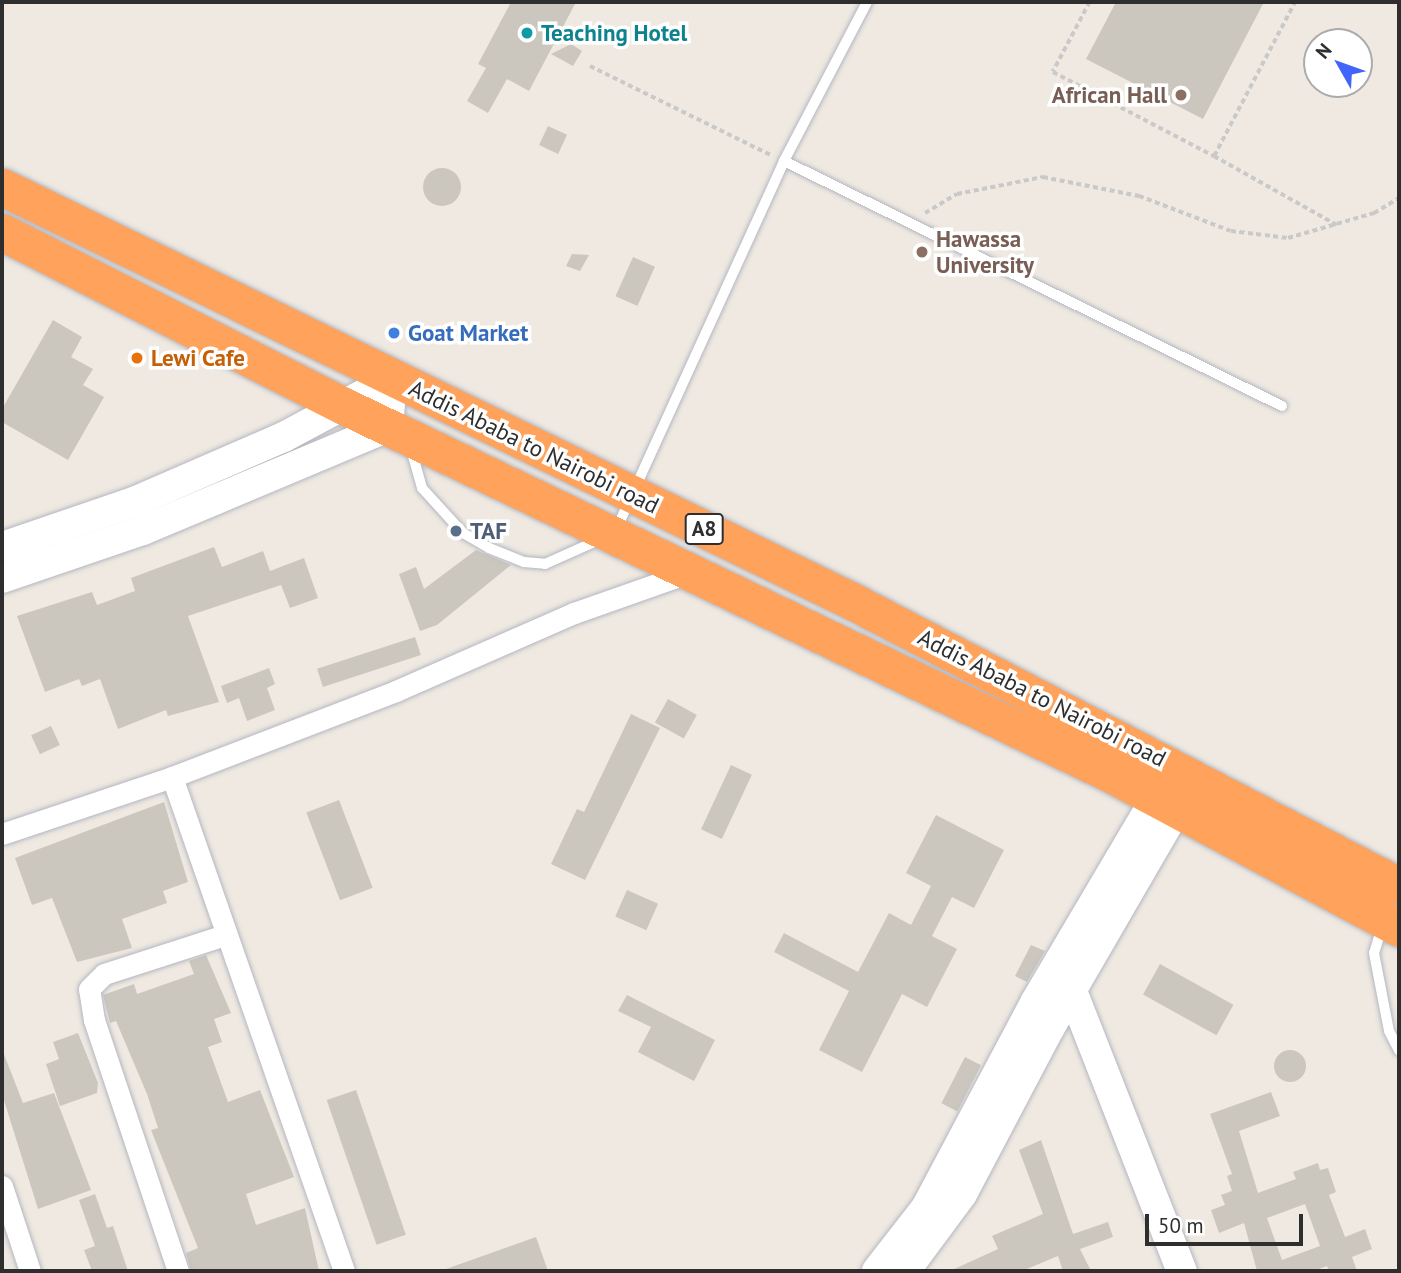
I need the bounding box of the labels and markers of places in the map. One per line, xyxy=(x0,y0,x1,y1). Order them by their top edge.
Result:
place label: Teaching Hotel xyxy=(541,19,687,47)
marker: Teaching Hotel xyxy=(519,25,535,41)
place label: African Hall xyxy=(1052,81,1167,109)
marker: African Hall xyxy=(1173,87,1189,103)
place label: Hawassa University xyxy=(936,225,1034,279)
marker: Hawassa University xyxy=(914,244,930,260)
place label: Goat Market xyxy=(408,319,528,347)
marker: Goat Market xyxy=(386,325,402,341)
place label: Lewi Cafe xyxy=(151,344,245,372)
marker: Lewi Cafe xyxy=(129,350,145,366)
place label: TAF xyxy=(470,517,507,545)
marker: TAF xyxy=(448,523,464,539)

